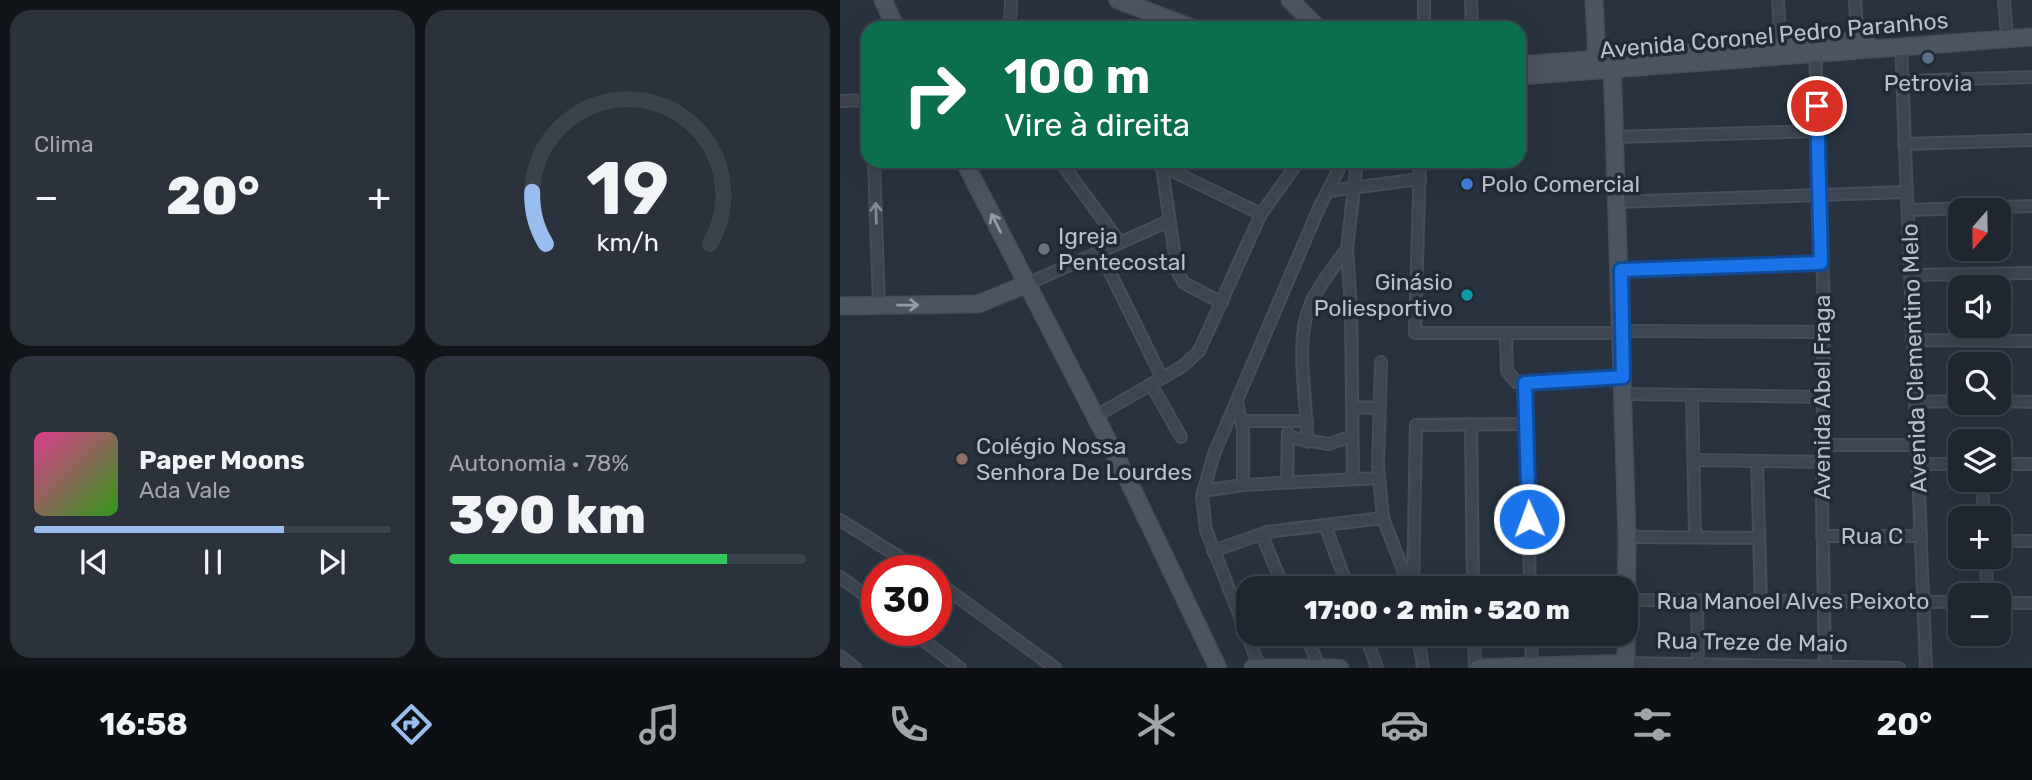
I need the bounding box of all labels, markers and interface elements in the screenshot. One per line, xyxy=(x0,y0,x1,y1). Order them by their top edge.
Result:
street label: Avenida Coronel Pedro Paranhos xyxy=(1599,6,1949,64)
text: 100 m xyxy=(1004,47,1150,105)
icon: right xyxy=(889,49,980,140)
marker: Petrovia xyxy=(1920,50,1936,66)
place label: Petrovia xyxy=(1884,69,1972,97)
pin xyxy=(1787,76,1847,136)
icon: arrive xyxy=(1798,87,1836,125)
text: Vire à direita xyxy=(1004,106,1190,144)
text: Clima xyxy=(34,130,94,158)
text: 19 xyxy=(586,146,669,232)
text: 20° xyxy=(166,165,260,227)
place label: Polo Comercial xyxy=(1481,170,1640,198)
text: − xyxy=(34,174,59,220)
text: + xyxy=(367,174,391,220)
marker: Polo Comercial xyxy=(1459,176,1475,192)
north arrow xyxy=(1948,198,2011,261)
map controls xyxy=(1948,198,2011,646)
one-way arrow xyxy=(870,202,883,225)
one-way arrow xyxy=(989,213,1002,234)
place label: Igreja Pentecostal xyxy=(1058,222,1186,276)
street label: Avenida Clementino Melo xyxy=(1895,223,1933,493)
text: km/h xyxy=(596,228,659,257)
marker: Igreja Pentecostal xyxy=(1036,241,1052,257)
place label: Ginásio Poliesportivo xyxy=(1314,268,1453,322)
button: sound xyxy=(1948,275,2011,338)
marker: Ginásio Poliesportivo xyxy=(1459,287,1475,303)
street label: Avenida Abel Fraga xyxy=(1808,295,1836,499)
one-way arrow xyxy=(896,298,919,312)
button: search xyxy=(1948,352,2011,415)
button: layers xyxy=(1948,429,2011,492)
place label: Colégio Nossa Senhora De Lourdes xyxy=(976,432,1192,486)
text: Paper Moons xyxy=(139,445,305,476)
text: Autonomia · 78% xyxy=(449,449,629,477)
marker: Colégio Nossa Senhora De Lourdes xyxy=(954,451,970,467)
text: Ada Vale xyxy=(139,476,231,504)
position arrow xyxy=(1492,482,1566,556)
text: 390 km xyxy=(449,484,646,546)
button: + xyxy=(1948,506,2011,569)
street label: Rua C xyxy=(1841,522,1903,550)
icon: previous xyxy=(75,543,113,581)
icon: pause xyxy=(194,543,232,581)
icon: next xyxy=(313,543,351,581)
speed limit sign: 30 xyxy=(861,555,952,646)
button: − xyxy=(1948,583,2011,646)
street label: Rua Manoel Alves Peixoto xyxy=(1657,587,1929,615)
text: 17:00 · 2 min · 520 m xyxy=(1304,595,1570,626)
street label: Rua Treze de Maio xyxy=(1656,626,1848,658)
icon: directions xyxy=(387,700,436,749)
icon: music xyxy=(635,700,684,749)
icon: phone xyxy=(884,700,933,749)
icon: climate xyxy=(1132,700,1181,749)
icon: car xyxy=(1380,700,1429,749)
icon: filters xyxy=(1628,700,1677,749)
text: 16:58 xyxy=(100,705,188,743)
text: 20° xyxy=(1877,705,1932,743)

